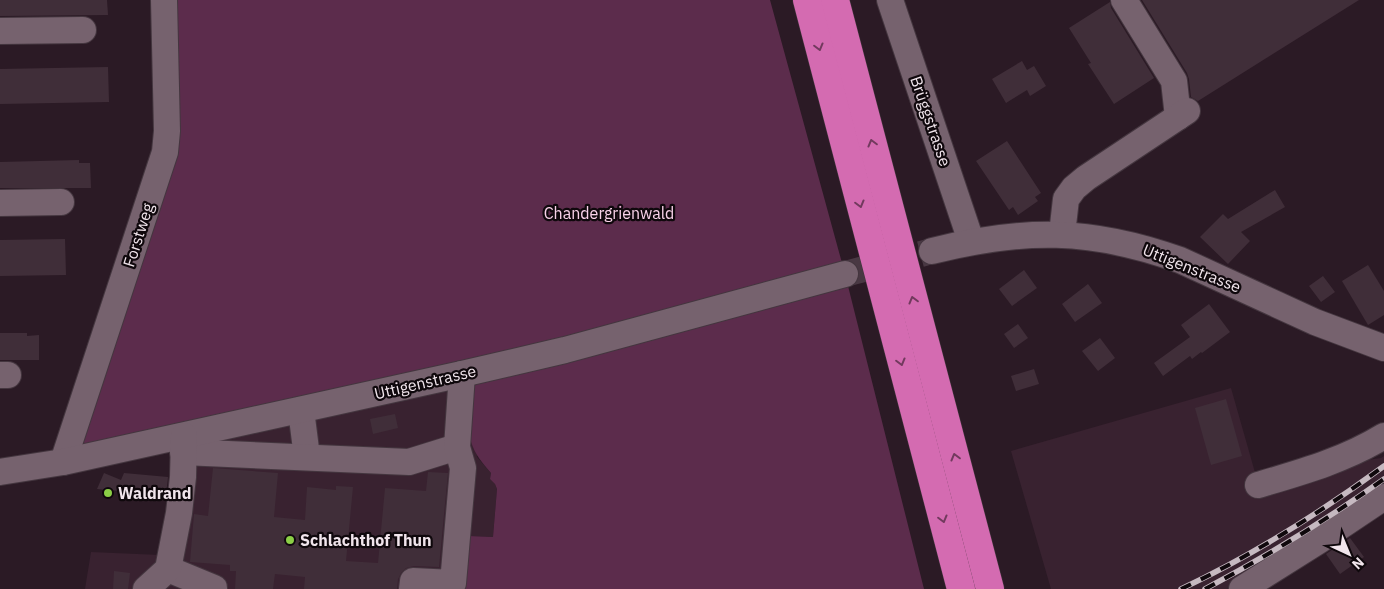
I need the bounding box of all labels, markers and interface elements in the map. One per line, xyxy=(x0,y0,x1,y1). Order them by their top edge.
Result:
one-way arrow xyxy=(813,43,824,52)
street label: Brüggstrasse xyxy=(906,73,956,169)
one-way arrow xyxy=(868,139,878,147)
street label: Forstweg xyxy=(118,200,158,270)
one-way arrow xyxy=(854,200,865,209)
park label: Chandergrienwald xyxy=(544,203,674,223)
street label: Uttigenstrasse xyxy=(1140,239,1244,297)
one-way arrow xyxy=(909,297,919,305)
one-way arrow xyxy=(895,357,906,366)
street label: Uttigenstrasse xyxy=(372,361,478,403)
one-way arrow xyxy=(950,454,960,462)
place label: Waldrand xyxy=(118,483,191,503)
marker: Waldrand xyxy=(102,487,114,499)
one-way arrow xyxy=(937,514,947,522)
north arrow xyxy=(1324,529,1374,579)
place label: Schlachthof Thun xyxy=(300,530,432,550)
marker: Schlachthof Thun xyxy=(284,534,296,546)
text: N xyxy=(1348,553,1368,573)

